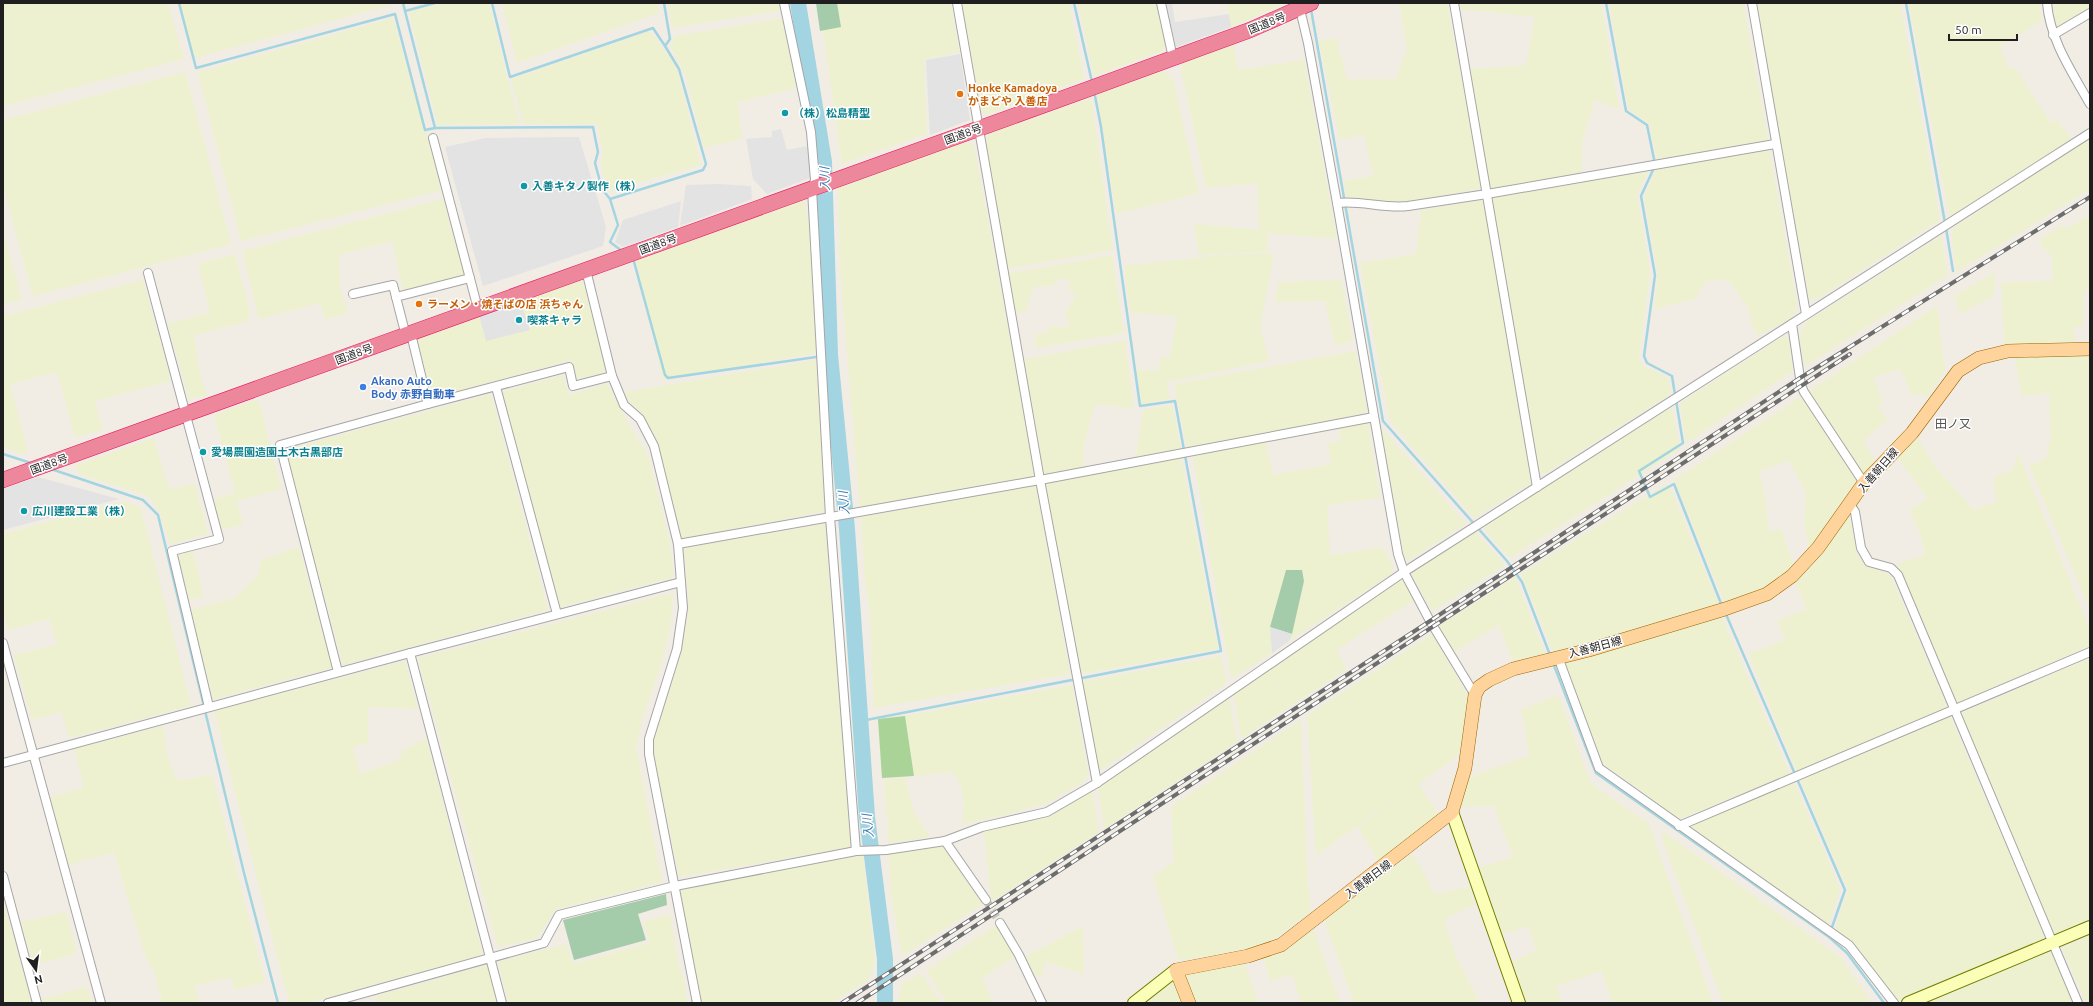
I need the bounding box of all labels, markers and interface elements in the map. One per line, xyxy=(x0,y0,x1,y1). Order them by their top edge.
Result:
street label: 国道8号 xyxy=(1247,10,1287,36)
scale bar xyxy=(1949,16,2017,42)
text: 50 m xyxy=(1955,23,1982,36)
place label: Honke Kamadoya かまどや 入善店 xyxy=(968,82,1057,107)
marker: Honke Kamadoya かまどや 入善店 xyxy=(955,89,965,99)
place label: （株）松島精型 xyxy=(793,107,870,119)
marker: （株）松島精型 xyxy=(780,108,790,118)
street label: 国道8号 xyxy=(943,122,983,146)
water label: 入川 xyxy=(818,165,831,191)
place label: 入善キタノ製作（株） xyxy=(532,180,642,192)
marker: 入善キタノ製作（株） xyxy=(519,181,529,191)
street label: 国道8号 xyxy=(638,232,678,256)
place label: ラーメン・焼そばの店 浜ちゃん xyxy=(427,298,583,310)
marker: ラーメン・焼そばの店 浜ちゃん xyxy=(414,299,424,309)
place label: 喫茶キャラ xyxy=(527,314,582,326)
marker: 喫茶キャラ xyxy=(514,315,524,325)
street label: 国道8号 xyxy=(334,342,374,366)
place label: Akano Auto Body 赤野自動車 xyxy=(371,375,455,400)
marker: Akano Auto Body 赤野自動車 xyxy=(358,382,368,392)
district label: 田ノ又 xyxy=(1935,417,1971,430)
street label: 入善朝日線 xyxy=(1855,445,1901,495)
place label: 愛場農園造園土木古黒部店 xyxy=(211,446,343,458)
marker: 愛場農園造園土木古黒部店 xyxy=(198,447,208,457)
street label: 国道8号 xyxy=(29,452,69,476)
water label: 入川 xyxy=(836,489,851,516)
place label: 広川建設工業（株） xyxy=(32,505,131,517)
marker: 広川建設工業（株） xyxy=(19,506,29,516)
street label: 入善朝日線 xyxy=(1567,634,1623,660)
water label: 入川 xyxy=(860,811,875,839)
street label: 入善朝日線 xyxy=(1342,858,1394,900)
north arrow xyxy=(16,950,56,990)
text: N xyxy=(33,973,44,987)

